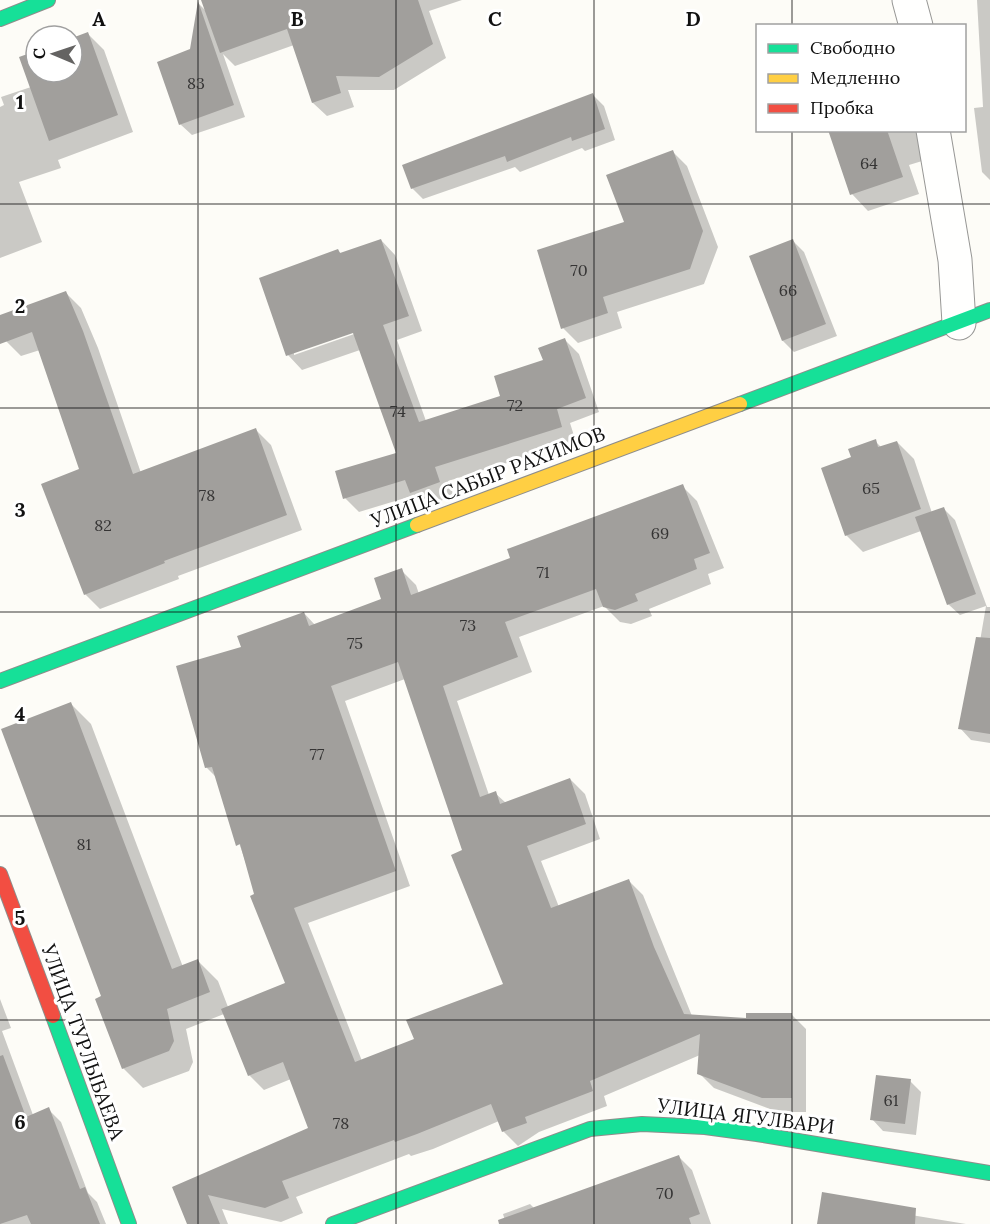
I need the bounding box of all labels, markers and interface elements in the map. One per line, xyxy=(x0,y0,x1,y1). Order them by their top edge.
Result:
text: A xyxy=(92,6,106,31)
text: B xyxy=(290,6,304,31)
text: C xyxy=(488,6,502,31)
text: D xyxy=(685,6,701,31)
north arrow xyxy=(24,24,84,84)
legend xyxy=(756,24,966,132)
text: Свободно xyxy=(810,36,895,59)
text: С xyxy=(29,48,49,59)
text: Медленно xyxy=(810,66,900,89)
house number: 83 xyxy=(187,73,205,93)
text: 1 xyxy=(16,89,24,114)
text: Пробка xyxy=(810,96,874,119)
house number: 64 xyxy=(860,153,878,173)
house number: 70 xyxy=(570,260,588,280)
house number: 66 xyxy=(779,280,797,300)
text: 2 xyxy=(15,293,25,318)
house number: 72 xyxy=(507,395,523,415)
house number: 74 xyxy=(390,401,406,421)
street label: УЛИЦА САБЫР РАХИМОВ xyxy=(366,420,608,533)
house number: 65 xyxy=(862,478,880,498)
house number: 78 xyxy=(199,485,215,505)
text: 3 xyxy=(14,497,26,522)
house number: 82 xyxy=(94,515,112,535)
house number: 69 xyxy=(651,523,669,543)
house number: 71 xyxy=(536,562,550,582)
house number: 73 xyxy=(460,615,476,635)
house number: 75 xyxy=(347,633,363,653)
text: 4 xyxy=(15,701,26,726)
house number: 77 xyxy=(310,744,325,764)
house number: 81 xyxy=(77,834,92,854)
text: 5 xyxy=(15,905,26,930)
street label: УЛИЦА ТУРЛЫБАЕВА xyxy=(36,940,131,1143)
house number: 61 xyxy=(883,1090,899,1110)
street label: УЛИЦА ЯГУЛВАРИ xyxy=(655,1092,836,1139)
text: 6 xyxy=(14,1109,26,1134)
house number: 78 xyxy=(333,1113,349,1133)
house number: 70 xyxy=(656,1183,674,1203)

